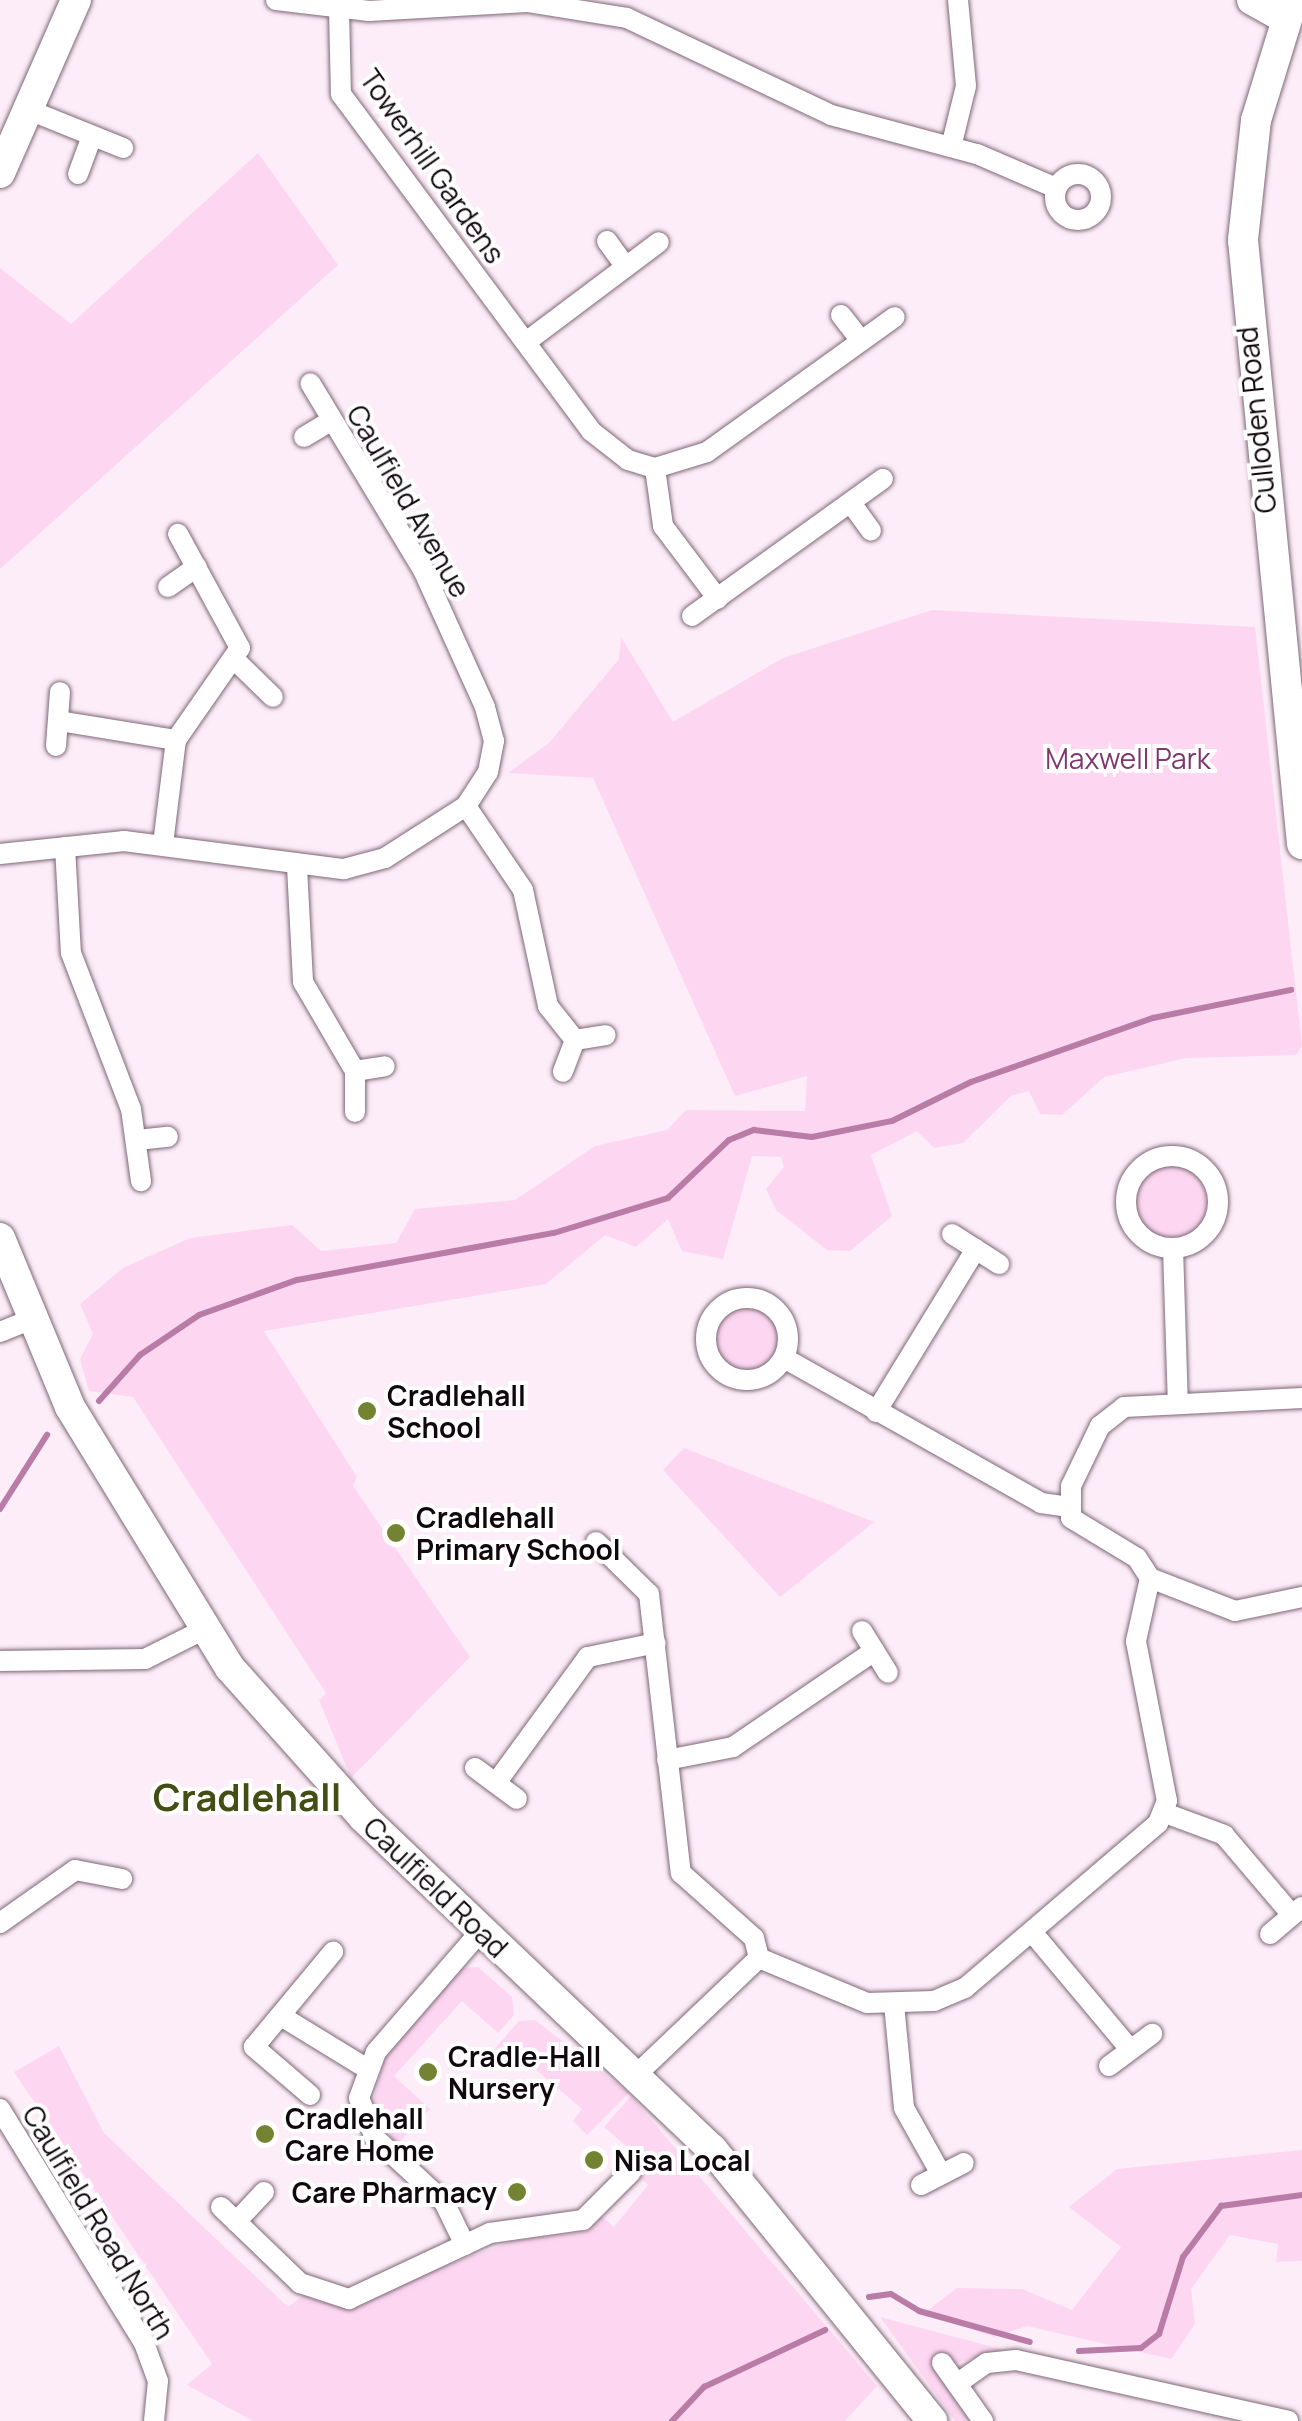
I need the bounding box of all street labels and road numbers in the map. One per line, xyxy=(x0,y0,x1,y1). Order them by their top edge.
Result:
street label: Towerhill Gardens xyxy=(354,63,512,269)
street label: Culloden Road xyxy=(1229,325,1283,515)
street label: Caulfield Avenue xyxy=(340,399,478,603)
street label: Caulfield Road xyxy=(357,1810,515,1964)
street label: Caulfield Road North xyxy=(16,2099,182,2345)

